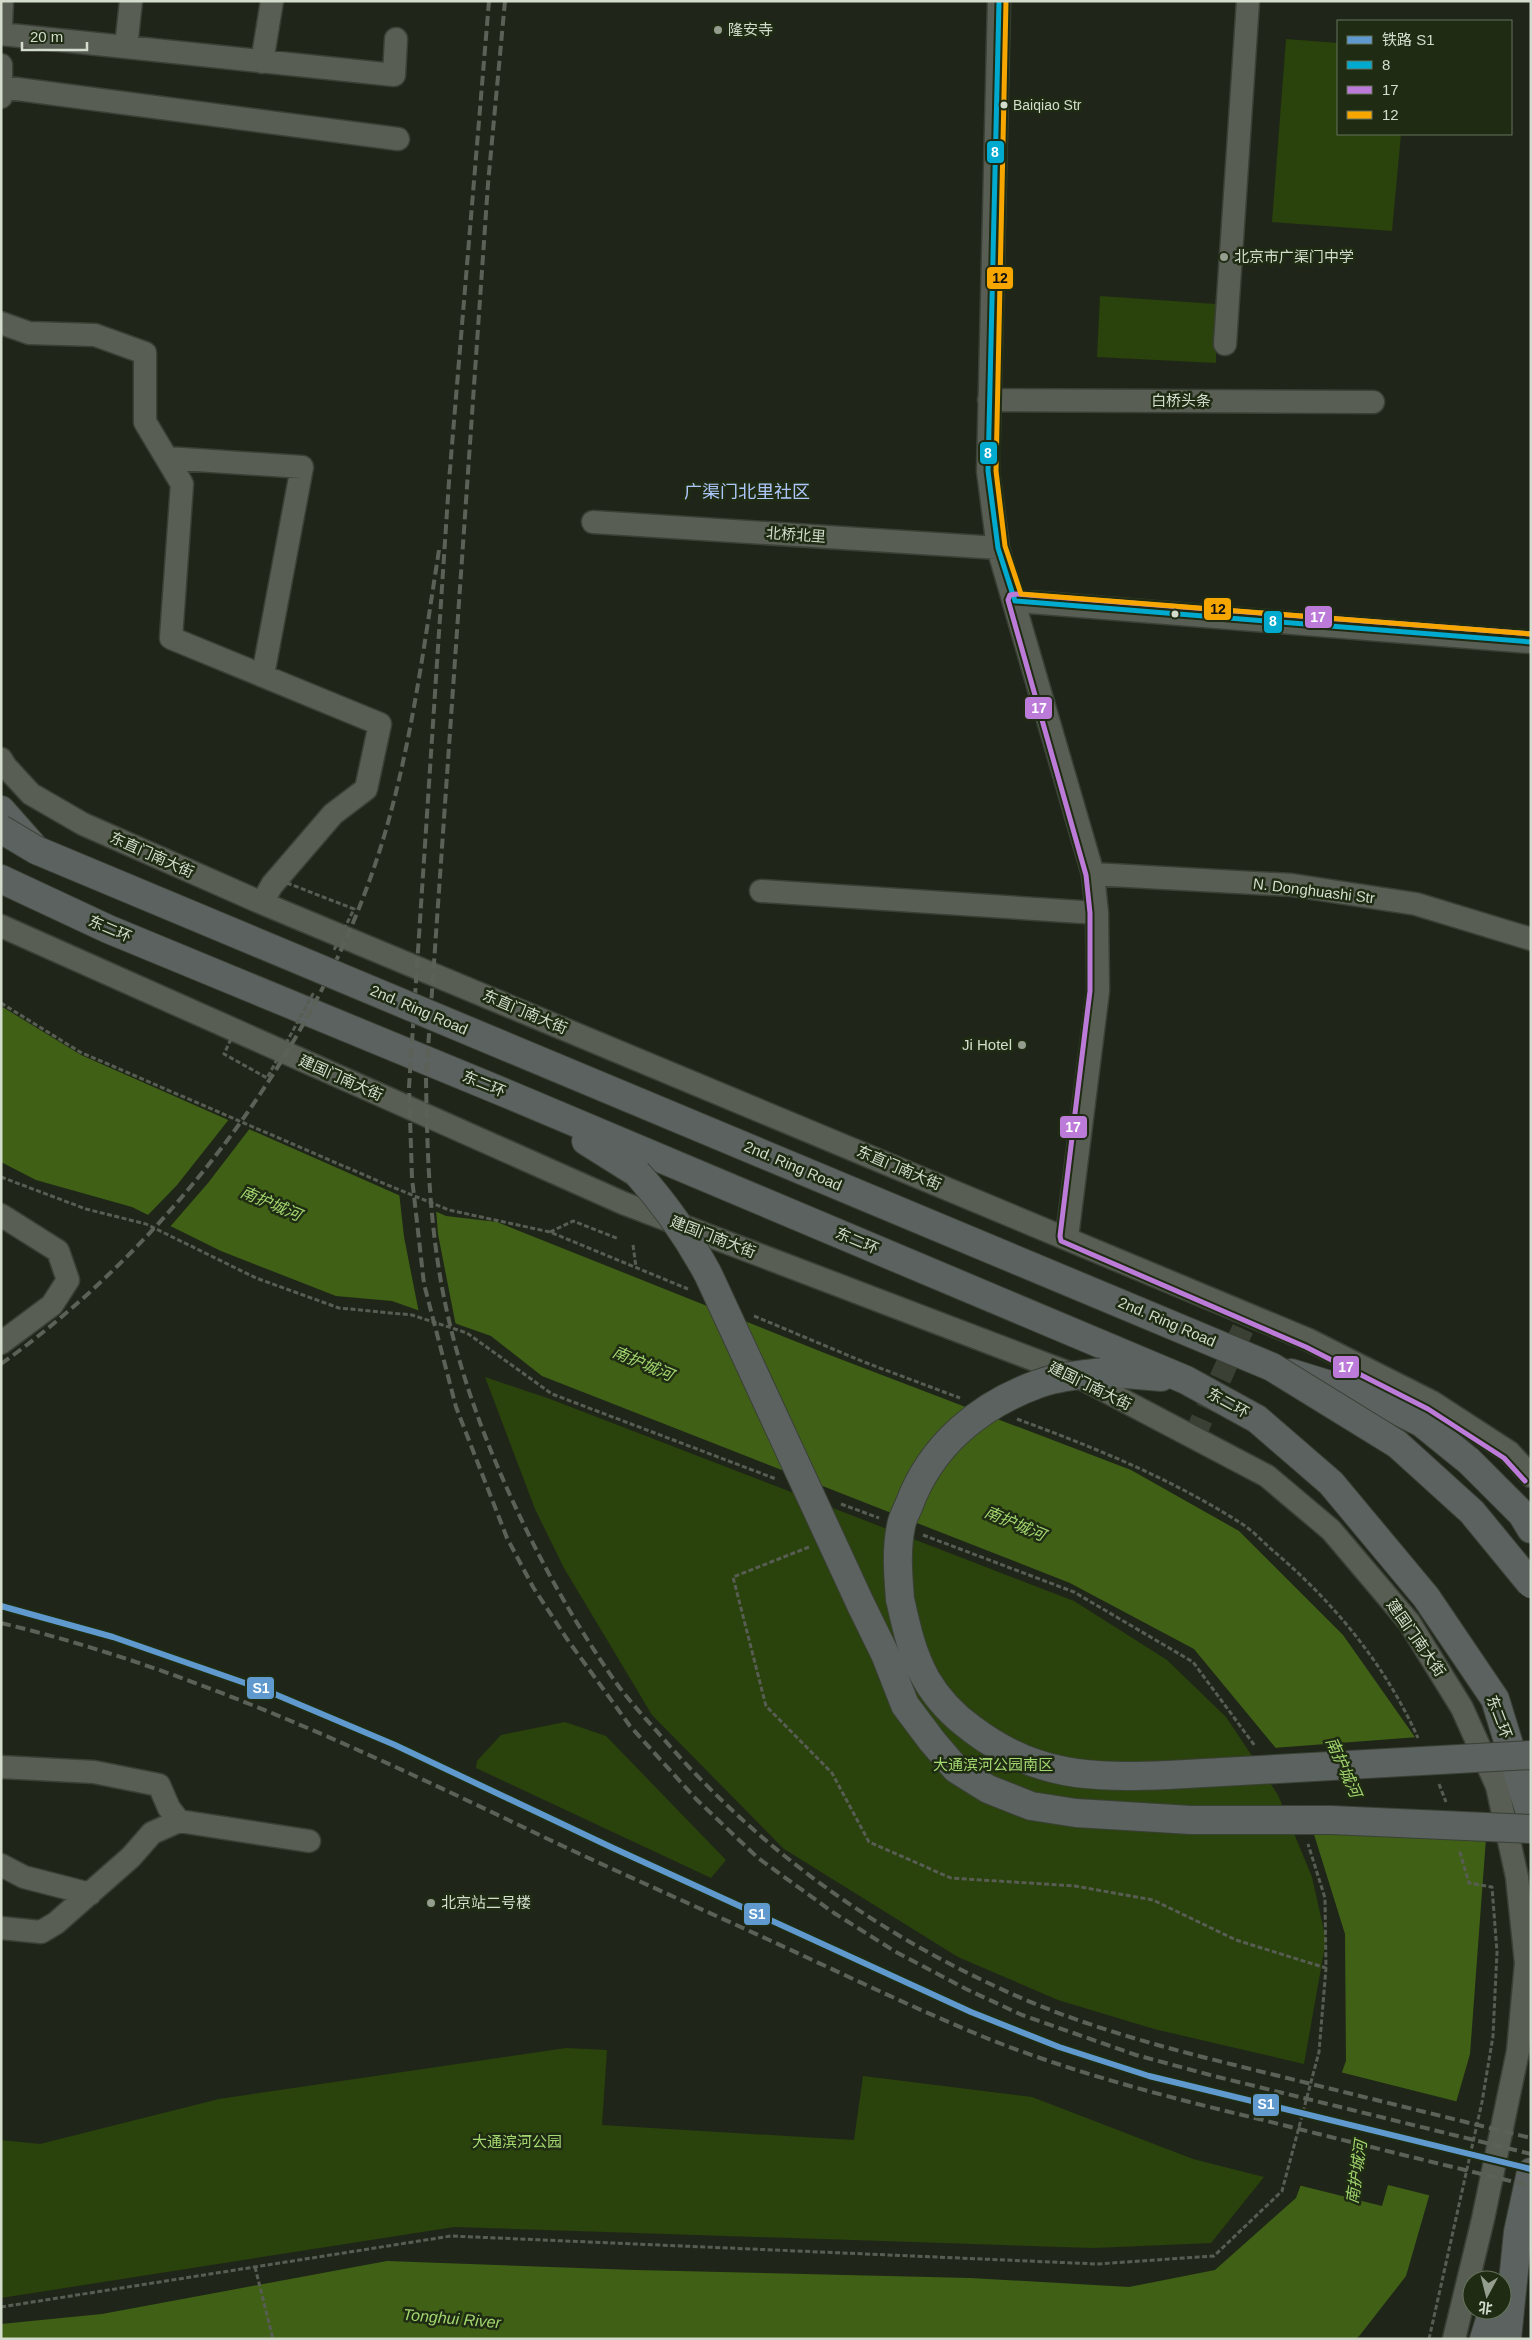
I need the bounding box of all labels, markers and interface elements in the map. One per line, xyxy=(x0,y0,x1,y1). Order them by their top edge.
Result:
scale bar xyxy=(22,20,88,52)
legend xyxy=(1337,20,1512,135)
place label: 隆安寺 xyxy=(728,21,773,38)
marker: 隆安寺 xyxy=(712,24,724,36)
text: 20 m xyxy=(30,28,63,45)
text: 铁路 S1 xyxy=(1382,31,1435,48)
text: 8 xyxy=(1382,56,1390,73)
text: 17 xyxy=(1382,81,1399,98)
place label: Baiqiao Str xyxy=(1013,97,1082,113)
marker: Baiqiao Str xyxy=(999,100,1009,110)
text: 12 xyxy=(1382,106,1399,123)
line badge: 8 xyxy=(986,140,1005,164)
text: 8 xyxy=(991,144,999,160)
place label: 北京市广渠门中学 xyxy=(1234,248,1354,265)
marker: 北京市广渠门中学 xyxy=(1218,251,1230,263)
line badge: 12 xyxy=(986,266,1014,290)
text: 12 xyxy=(992,270,1008,286)
street label: 白桥头条 xyxy=(1151,392,1211,409)
line badge: 8 xyxy=(979,441,998,465)
text: 8 xyxy=(984,445,992,461)
district label: 广渠门北里社区 xyxy=(684,482,810,502)
street label: 北桥北里 xyxy=(766,524,827,545)
line badge: 12 xyxy=(1203,597,1232,621)
text: 12 xyxy=(1210,601,1226,617)
line badge: 17 xyxy=(1304,605,1333,629)
unlabelled marker xyxy=(1170,609,1180,619)
text: 17 xyxy=(1310,609,1326,625)
line badge: 8 xyxy=(1263,610,1283,634)
text: 8 xyxy=(1269,613,1277,629)
line badge: 17 xyxy=(1024,696,1053,720)
text: 17 xyxy=(1031,700,1047,716)
street label: 东直门南大街 xyxy=(108,828,197,881)
street label: N. Donghuashi Str xyxy=(1252,875,1376,906)
street label: 东二环 xyxy=(86,912,134,945)
street label: 2nd. Ring Road xyxy=(368,981,470,1038)
street label: 东直门南大街 xyxy=(480,986,570,1037)
place label: Ji Hotel xyxy=(962,1036,1012,1053)
marker: Ji Hotel xyxy=(1016,1039,1028,1051)
street label: 建国门南大街 xyxy=(297,1051,386,1104)
street label: 东二环 xyxy=(460,1067,508,1100)
line badge: 17 xyxy=(1059,1115,1088,1139)
text: 17 xyxy=(1065,1119,1081,1135)
street label: 2nd. Ring Road xyxy=(742,1137,844,1194)
street label: 东直门南大街 xyxy=(854,1142,944,1193)
water label: 南护城河 xyxy=(238,1183,306,1225)
street label: 建国门南大街 xyxy=(668,1212,758,1261)
street label: 东二环 xyxy=(833,1224,881,1257)
street label: 2nd. Ring Road xyxy=(1116,1293,1218,1350)
water label: 南护城河 xyxy=(610,1343,678,1385)
line badge: 17 xyxy=(1332,1355,1360,1379)
street label: 建国门南大街 xyxy=(1046,1358,1134,1413)
text: 17 xyxy=(1338,1359,1354,1375)
street label: 东二环 xyxy=(1204,1384,1252,1421)
water label: 南护城河 xyxy=(982,1503,1050,1545)
street label: 建国门南大街 xyxy=(1384,1596,1449,1679)
line badge: S1 xyxy=(246,1676,275,1700)
text: S1 xyxy=(252,1680,270,1696)
street label: 东二环 xyxy=(1483,1693,1515,1741)
water label: 南护城河 xyxy=(1323,1735,1366,1803)
park label: 大通滨河公园南区 xyxy=(933,1756,1053,1773)
place label: 北京站二号楼 xyxy=(441,1894,531,1911)
marker: 北京站二号楼 xyxy=(425,1897,437,1909)
line badge: S1 xyxy=(743,1902,771,1926)
text: S1 xyxy=(748,1906,766,1922)
line badge: S1 xyxy=(1252,2093,1280,2117)
text: S1 xyxy=(1257,2096,1275,2112)
park label: 大通滨河公园 xyxy=(472,2133,562,2150)
water label: 南护城河 xyxy=(1344,2136,1370,2205)
north arrow xyxy=(1462,2270,1512,2320)
text: 北 xyxy=(1477,2299,1493,2317)
water label: Tonghui River xyxy=(402,2306,502,2331)

